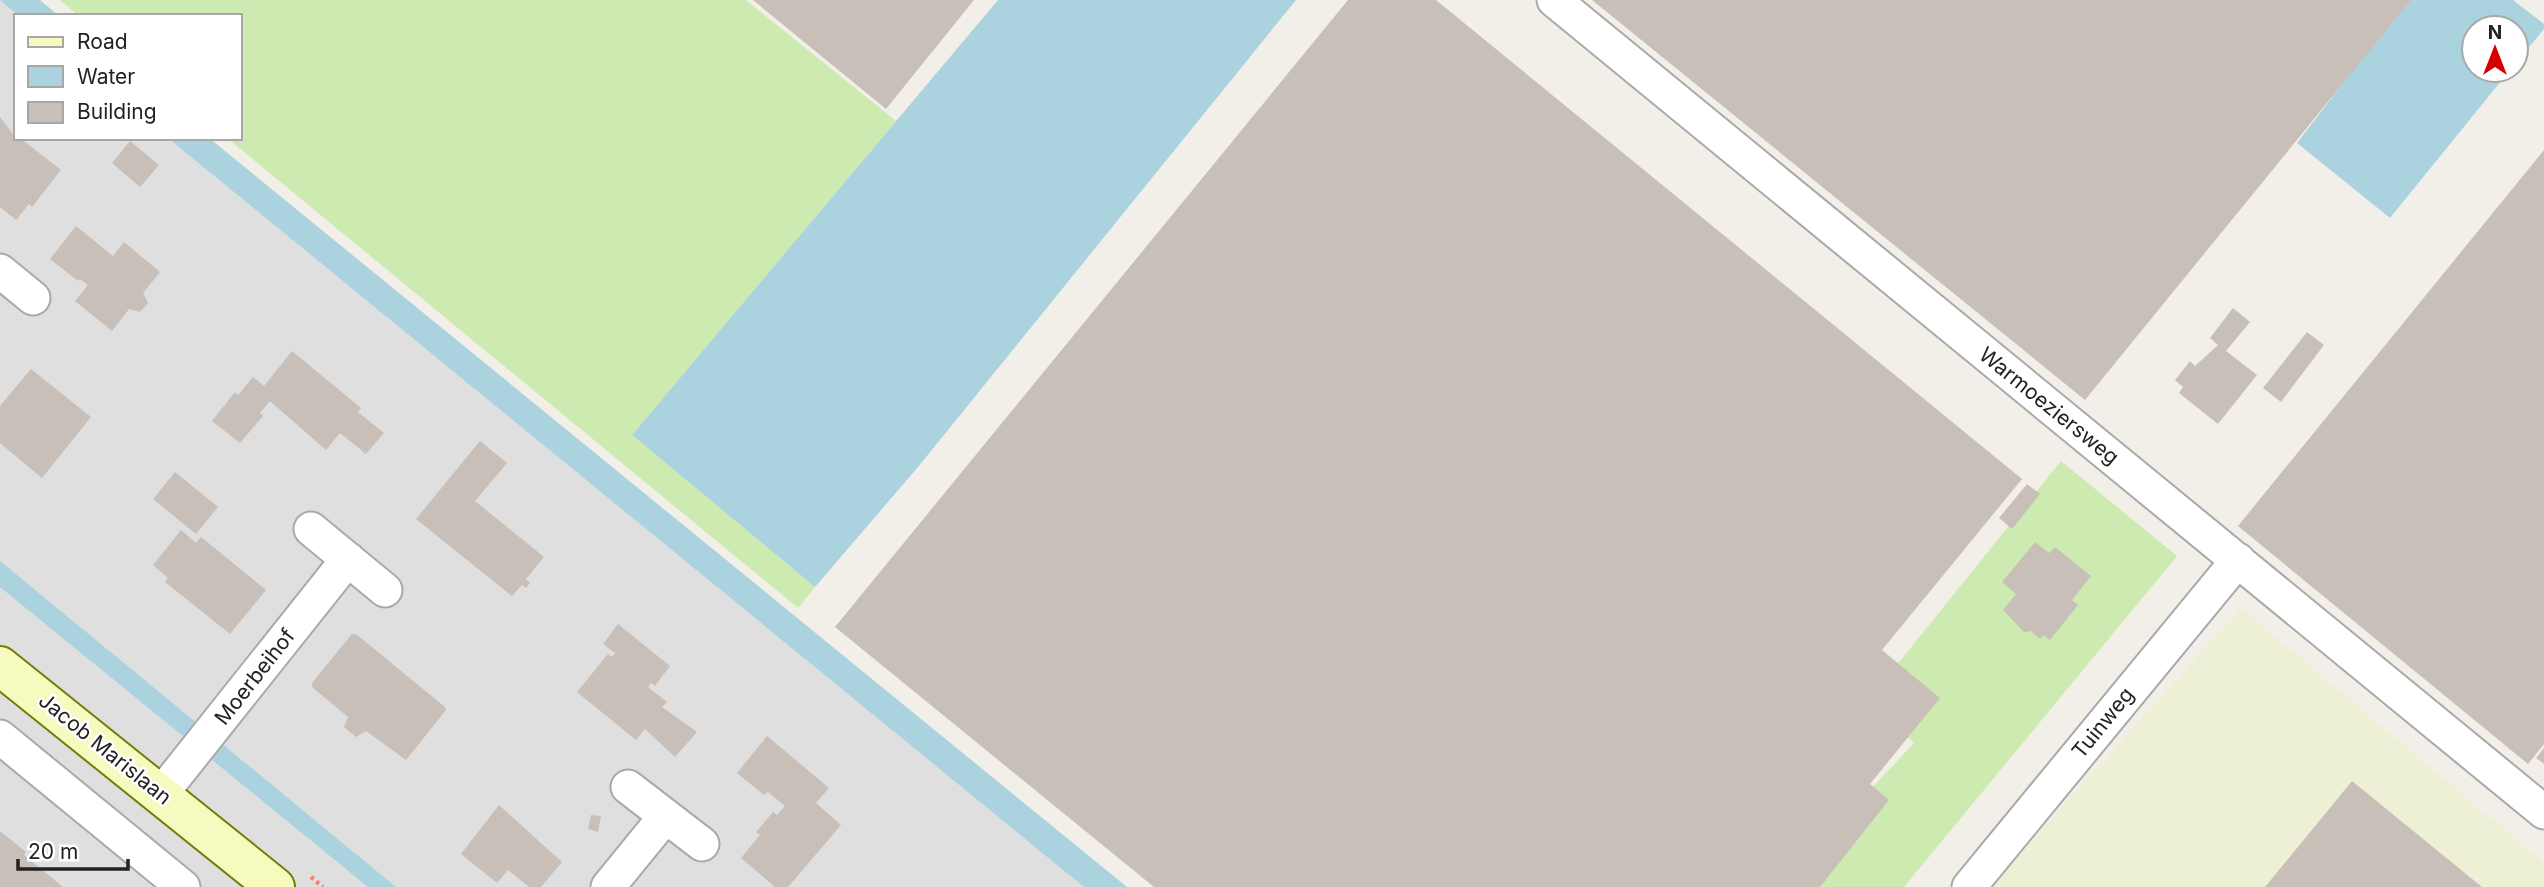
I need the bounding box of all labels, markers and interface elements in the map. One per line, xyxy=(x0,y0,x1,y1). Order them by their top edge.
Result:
legend xyxy=(14,14,242,140)
north arrow xyxy=(2460,14,2530,84)
text: N xyxy=(2488,21,2502,44)
text: Road xyxy=(77,29,128,54)
text: Water xyxy=(77,64,135,89)
text: Building xyxy=(77,99,157,124)
street label: Warmoeziersweg xyxy=(1974,342,2124,470)
street label: Moerbeihof xyxy=(209,624,300,730)
street label: Tuinweg xyxy=(2067,682,2139,763)
street label: Jacob Marislaan xyxy=(34,687,177,810)
scale bar xyxy=(18,828,128,872)
text: 20 m xyxy=(28,839,78,864)

